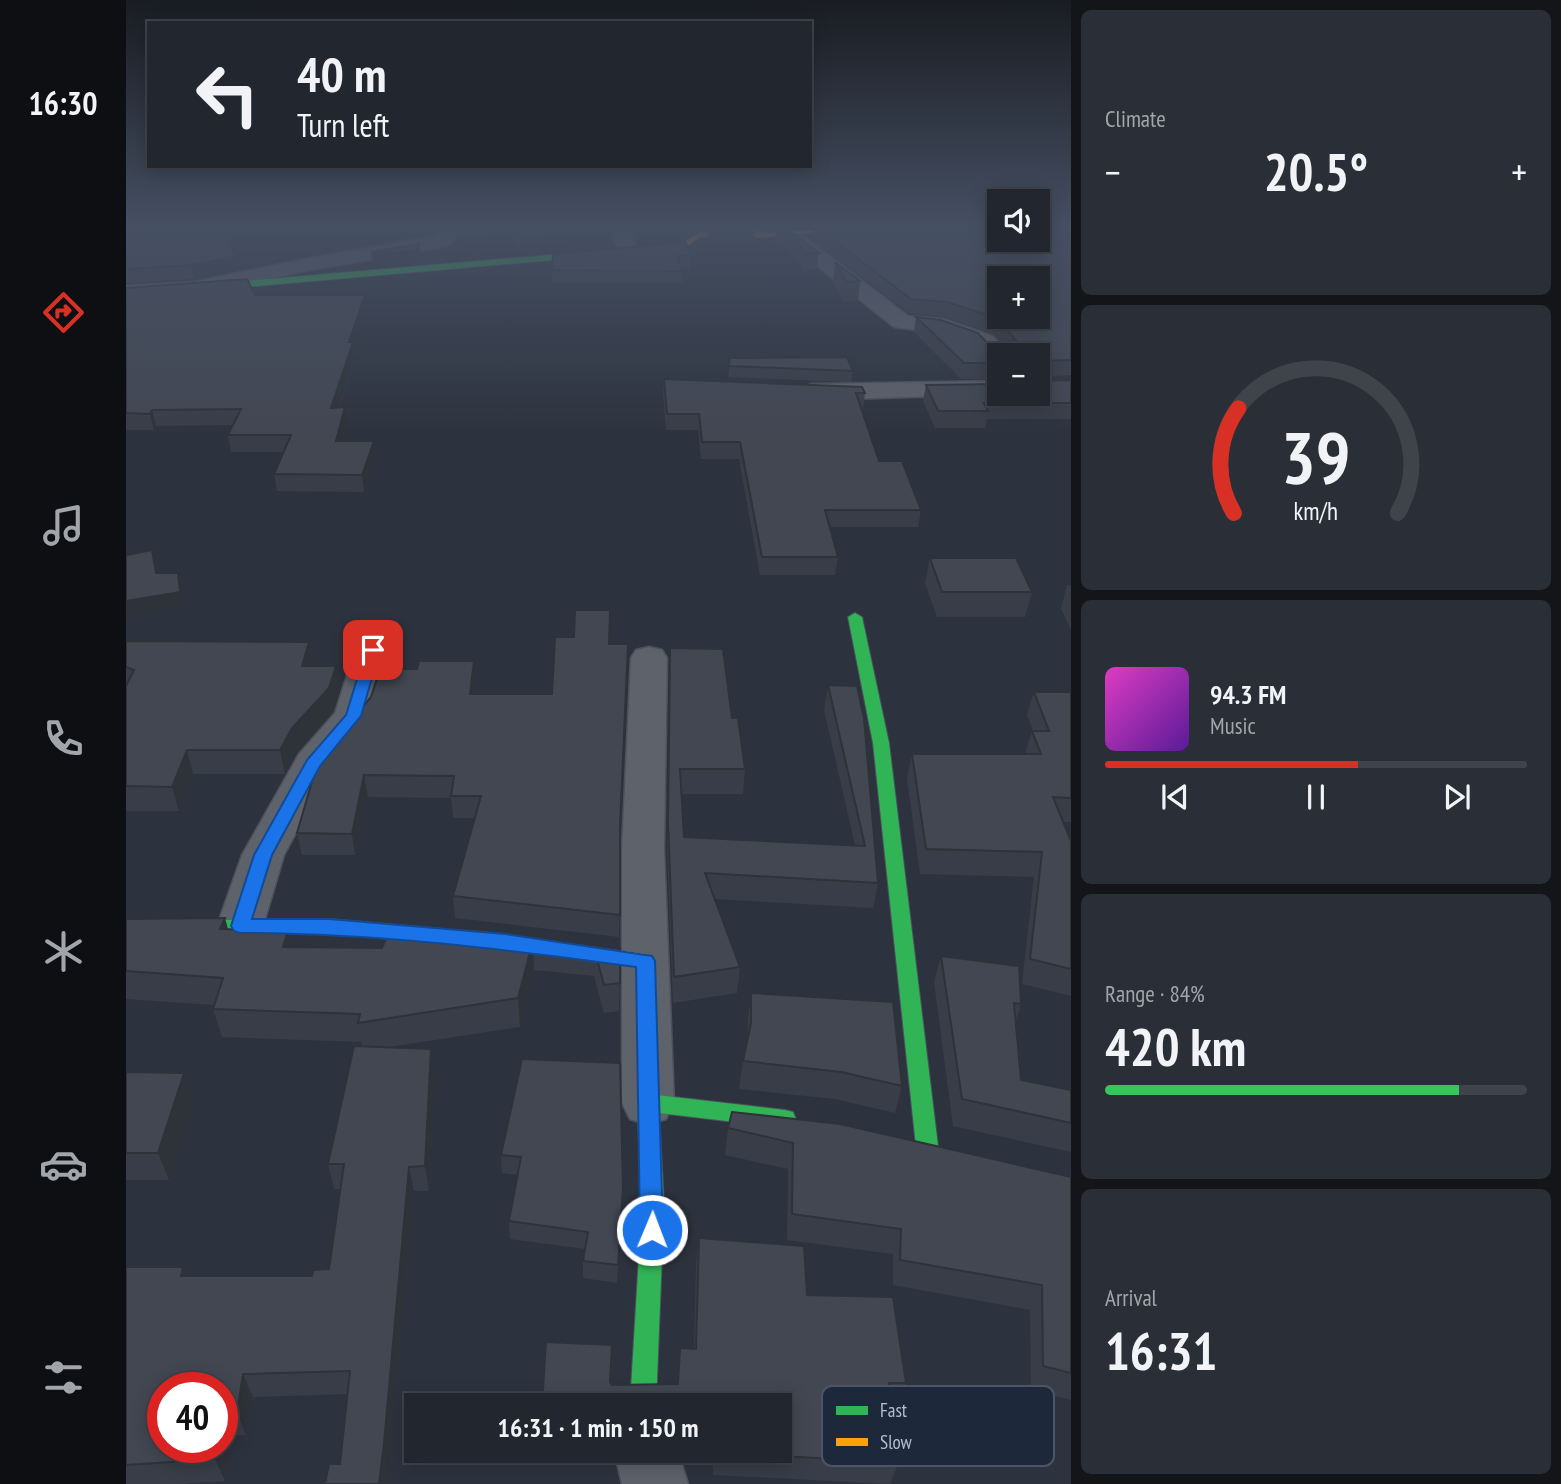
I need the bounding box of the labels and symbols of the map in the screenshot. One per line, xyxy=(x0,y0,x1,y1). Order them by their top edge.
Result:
pin xyxy=(343,620,403,680)
position arrow xyxy=(615,1193,689,1267)
speed limit sign: 40 xyxy=(147,1372,238,1463)
legend xyxy=(822,1386,1054,1466)
text: Fast xyxy=(880,1398,908,1422)
text: Slow xyxy=(880,1430,913,1454)

